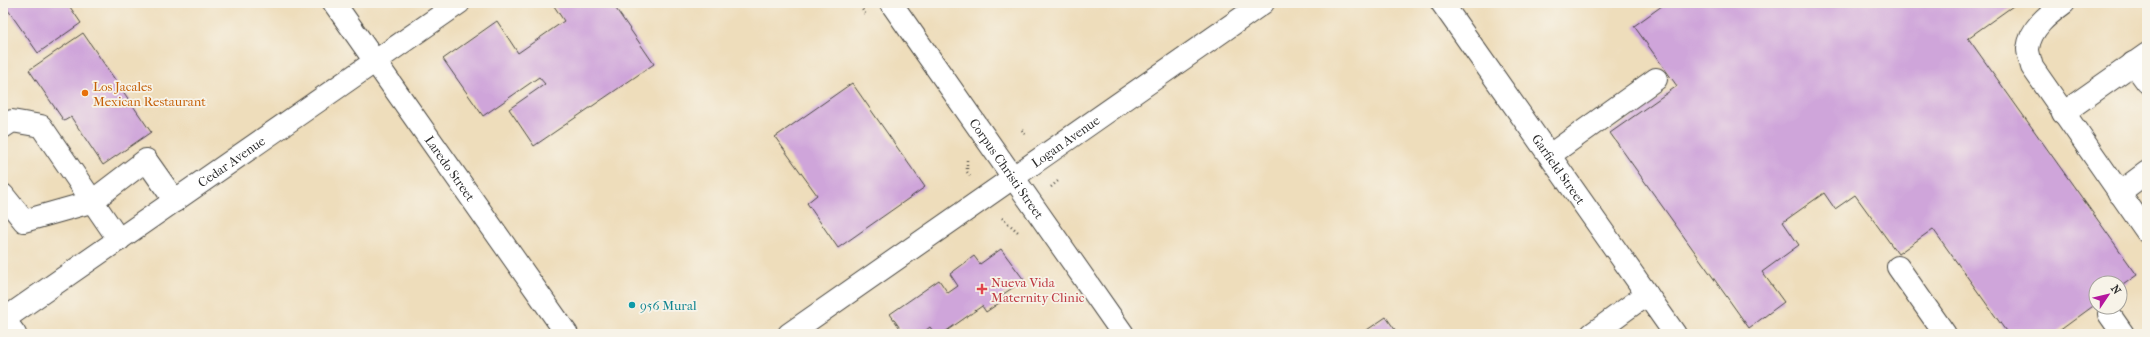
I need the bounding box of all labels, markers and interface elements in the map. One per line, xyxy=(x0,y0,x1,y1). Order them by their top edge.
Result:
place label: Los Jacales Mexican Restaurant xyxy=(93,79,206,109)
marker: Los Jacales Mexican Restaurant xyxy=(80,88,90,98)
street label: Logan Avenue xyxy=(1029,112,1103,170)
street label: Corpus Christi Street xyxy=(966,116,1047,222)
street label: Garfield Street xyxy=(1529,131,1588,207)
street label: Cedar Avenue xyxy=(195,133,269,190)
street label: Laredo Street xyxy=(422,133,478,204)
place label: Nueva Vida Maternity Clinic xyxy=(991,275,1085,305)
north arrow xyxy=(2088,275,2128,315)
text: N xyxy=(2108,282,2124,297)
marker: Nueva Vida Maternity Clinic xyxy=(976,283,988,295)
place label: 956 Mural xyxy=(640,298,697,313)
marker: 956 Mural xyxy=(627,300,637,310)

